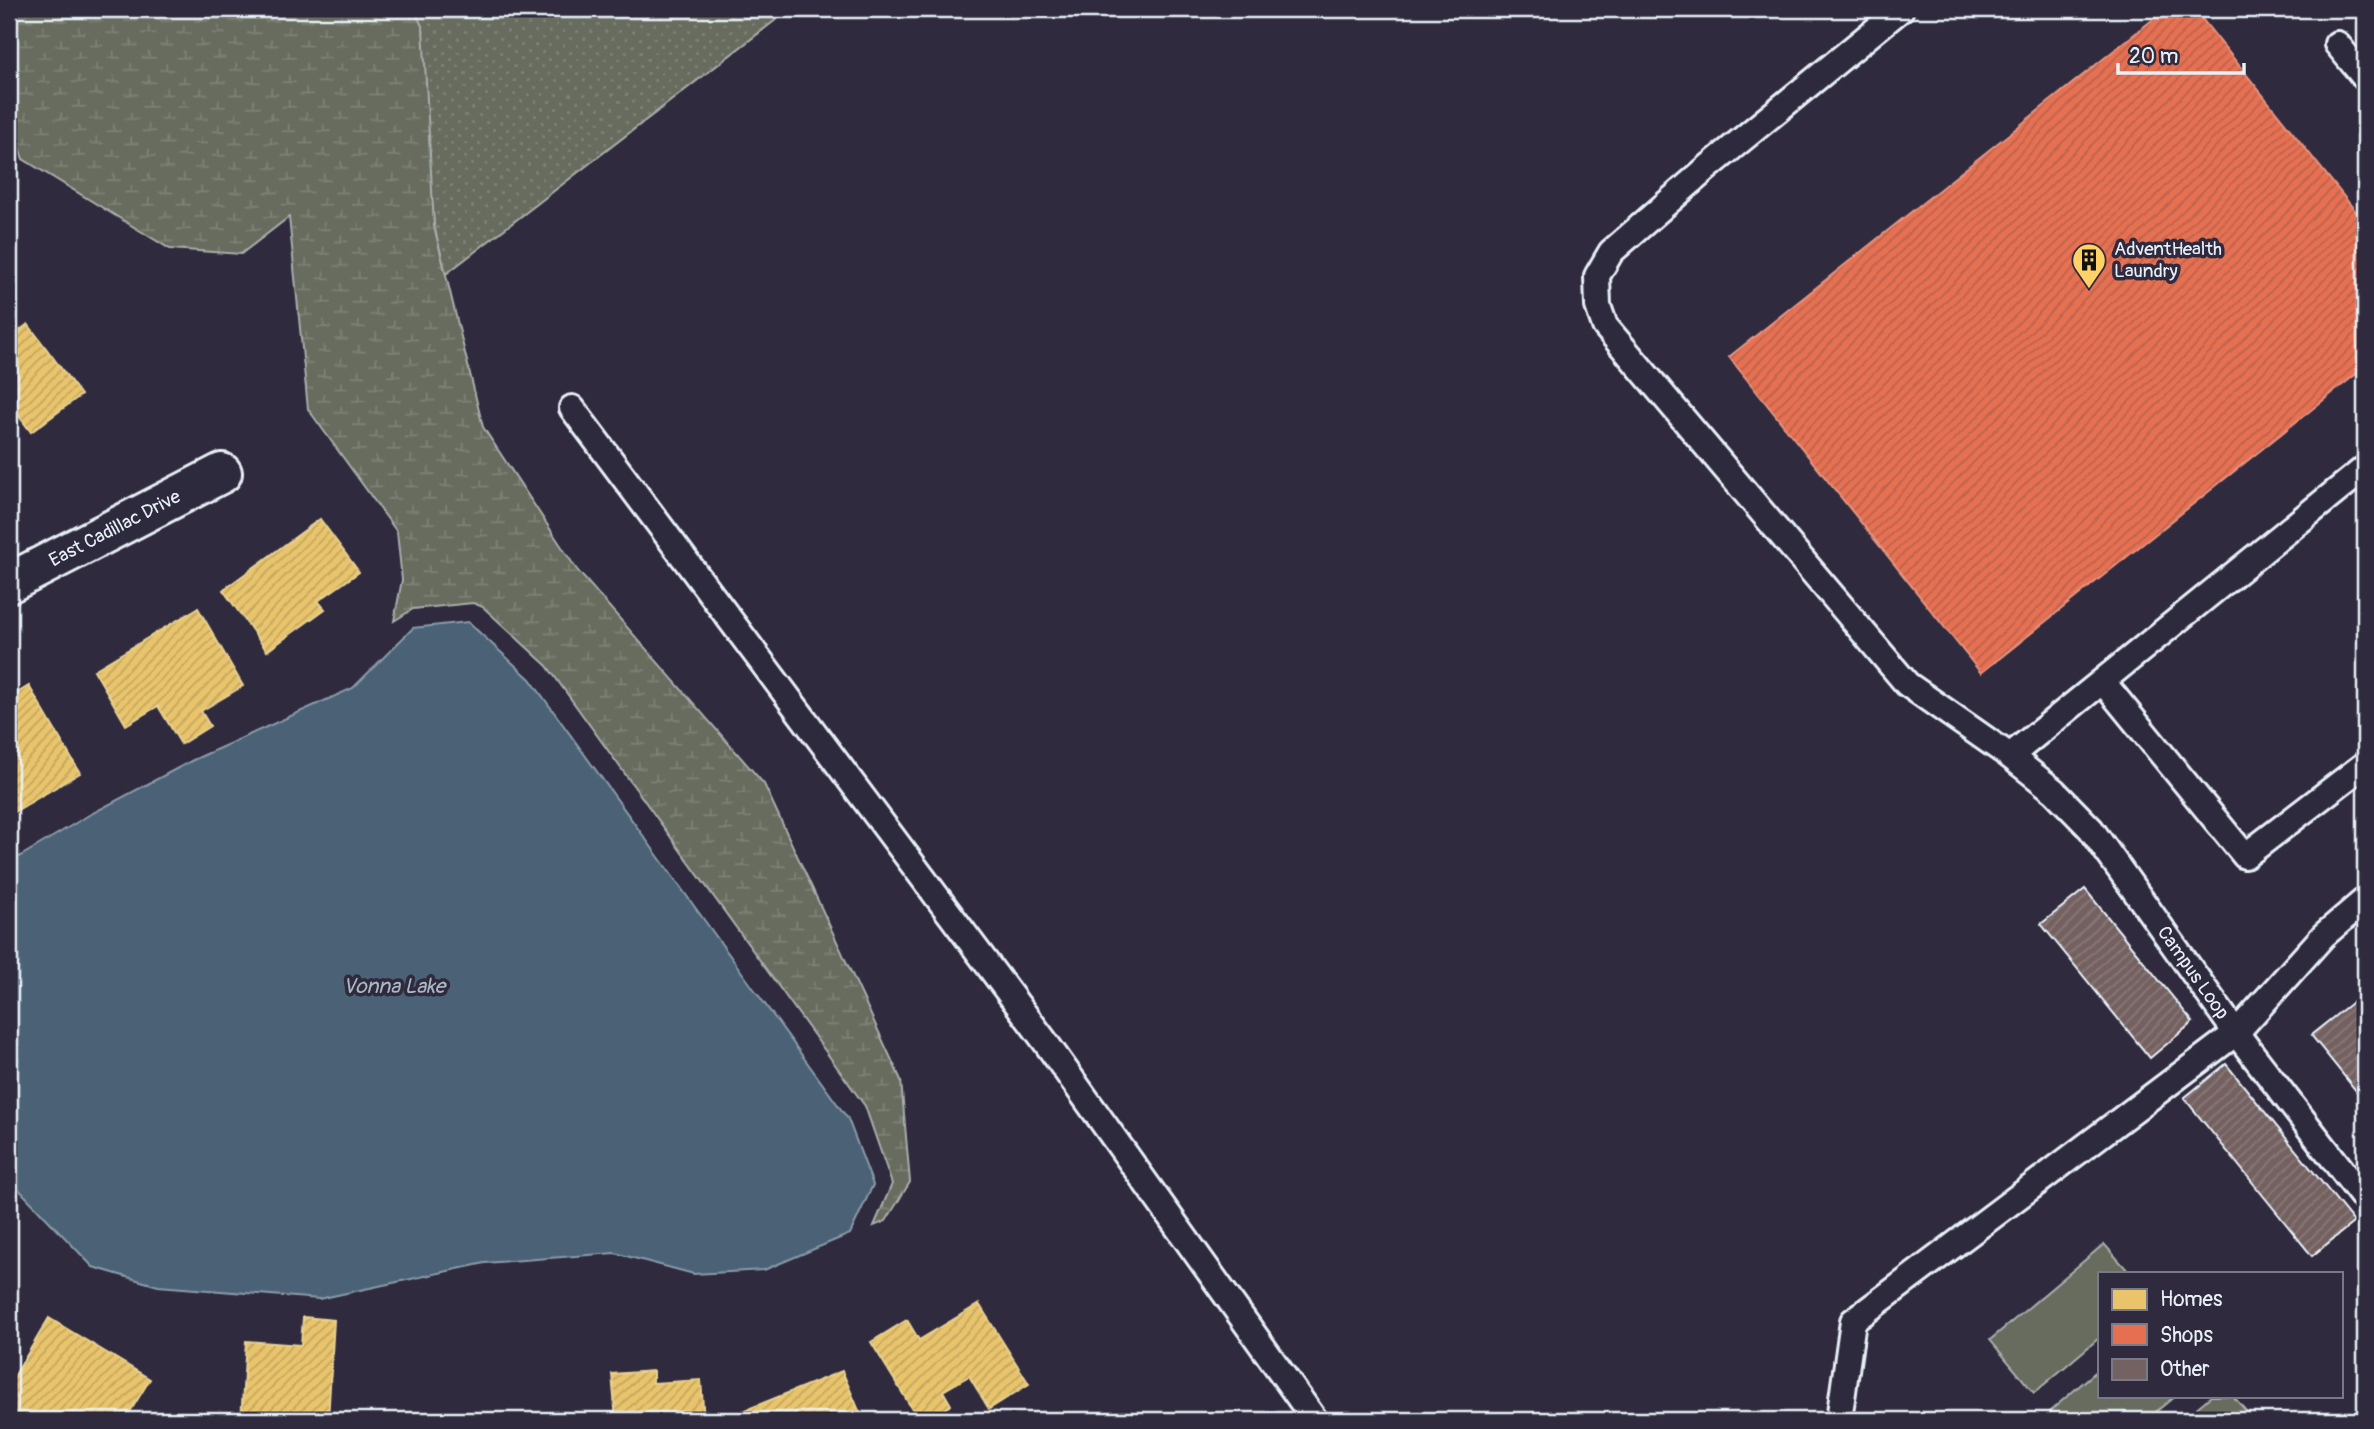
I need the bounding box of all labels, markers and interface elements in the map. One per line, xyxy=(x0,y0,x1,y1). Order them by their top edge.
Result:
scale bar xyxy=(2118,32,2244,76)
text: 20 m xyxy=(2129,43,2178,70)
place label: AdventHealth Laundry xyxy=(2114,237,2222,283)
building icon: AdventHealth Laundry xyxy=(2070,241,2108,290)
street label: East Cadillac Drive xyxy=(45,484,185,572)
street label: Campus Loop xyxy=(2152,921,2234,1024)
water label: Vonna Lake xyxy=(343,973,448,1000)
legend xyxy=(2098,1272,2342,1398)
text: Homes xyxy=(2160,1286,2223,1313)
text: Shops xyxy=(2160,1322,2213,1349)
text: Other xyxy=(2160,1356,2210,1383)

